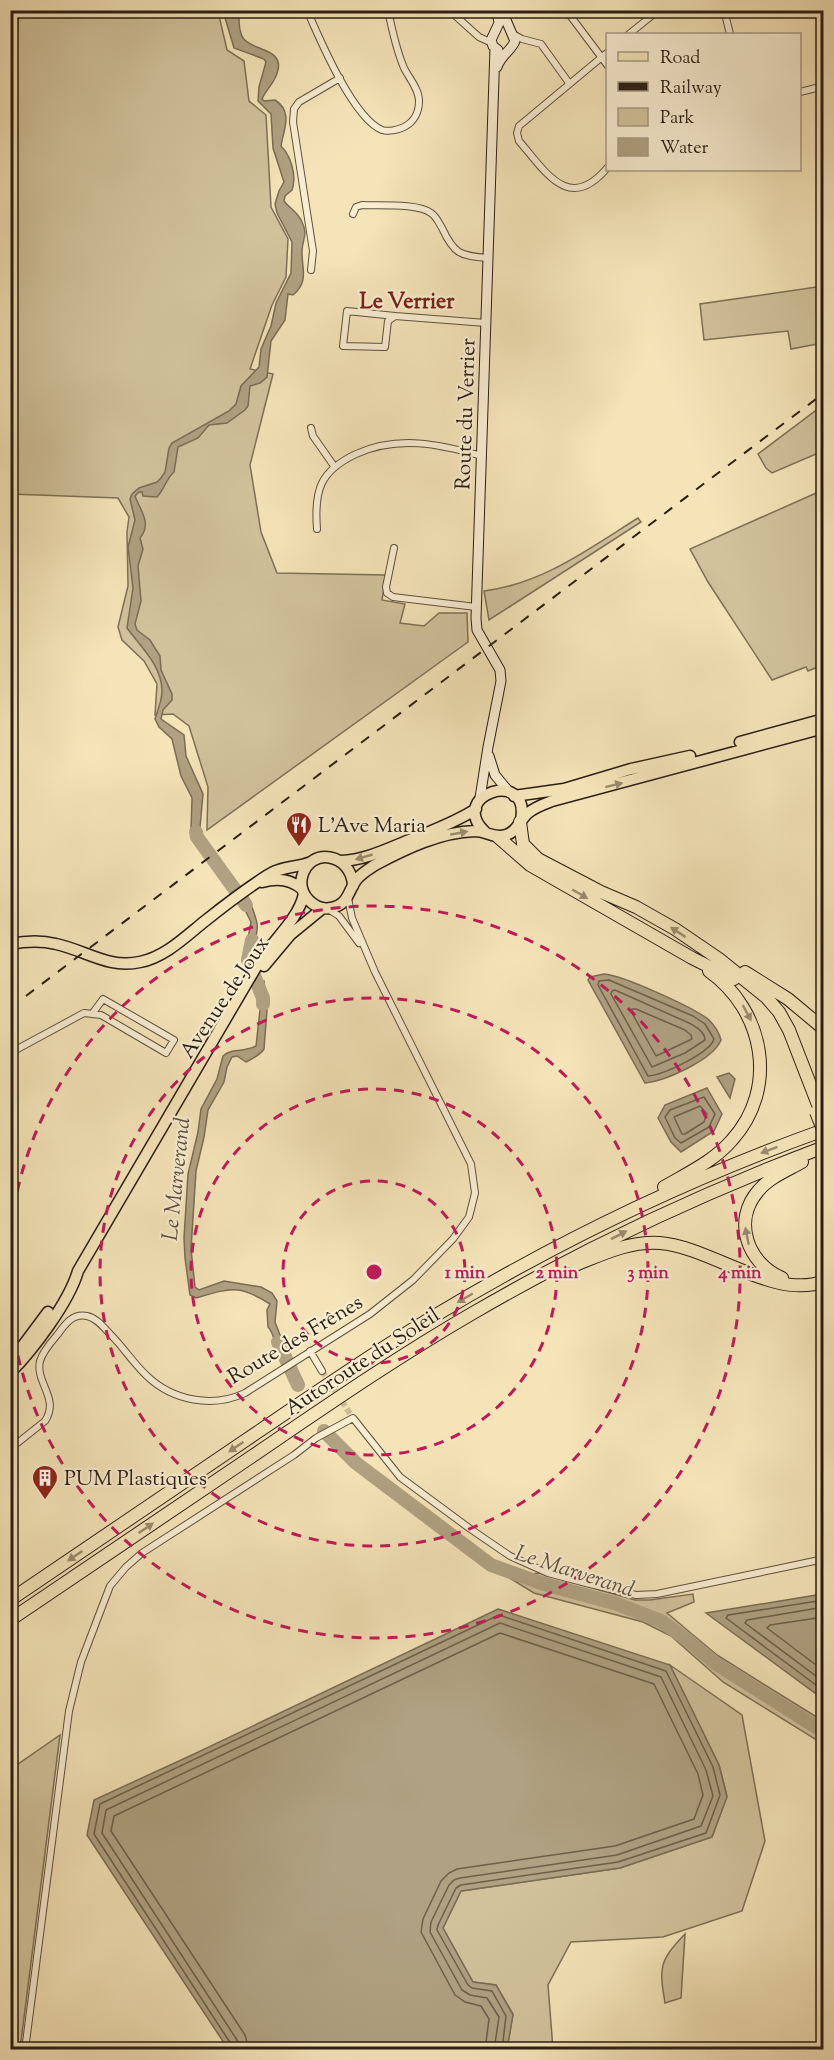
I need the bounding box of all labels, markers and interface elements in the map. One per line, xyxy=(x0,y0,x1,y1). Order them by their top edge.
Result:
legend xyxy=(606,33,801,171)
text: Road xyxy=(660,46,700,72)
text: Railway xyxy=(660,76,722,102)
text: Park xyxy=(660,106,695,132)
text: Water xyxy=(660,136,709,162)
district label: Le Verrier xyxy=(359,287,455,319)
street label: Route du Verrier xyxy=(449,338,485,490)
one-way arrow xyxy=(604,779,623,789)
restaurant icon: L'Ave Maria xyxy=(284,810,314,848)
place label: L'Ave Maria xyxy=(318,812,426,842)
one-way arrow xyxy=(450,829,469,838)
one-way arrow xyxy=(355,853,373,862)
one-way arrow xyxy=(572,889,589,899)
one-way arrow xyxy=(670,926,687,937)
street label: Avenue de Joux xyxy=(174,931,278,1065)
one-way arrow xyxy=(742,1005,752,1022)
water label: Le Marverand xyxy=(156,1116,200,1243)
one-way arrow xyxy=(760,1146,778,1156)
one-way arrow xyxy=(742,1227,751,1246)
one-way arrow xyxy=(611,1230,628,1240)
text: 1 min xyxy=(445,1261,486,1287)
text: 2 min xyxy=(536,1261,579,1287)
text: 3 min xyxy=(627,1261,669,1287)
text: 4 min xyxy=(717,1261,762,1287)
centre of rings xyxy=(364,1262,384,1282)
street label: Route des Frênes xyxy=(223,1288,369,1393)
one-way arrow xyxy=(456,1293,473,1303)
street label: Autoroute du Soleil xyxy=(280,1301,447,1424)
one-way arrow xyxy=(228,1441,245,1452)
building icon: PUM Plastiques xyxy=(30,1463,60,1501)
place label: PUM Plastiques xyxy=(64,1465,207,1495)
one-way arrow xyxy=(137,1522,153,1534)
water label: Le Marverand xyxy=(510,1538,638,1607)
one-way arrow xyxy=(67,1550,83,1561)

